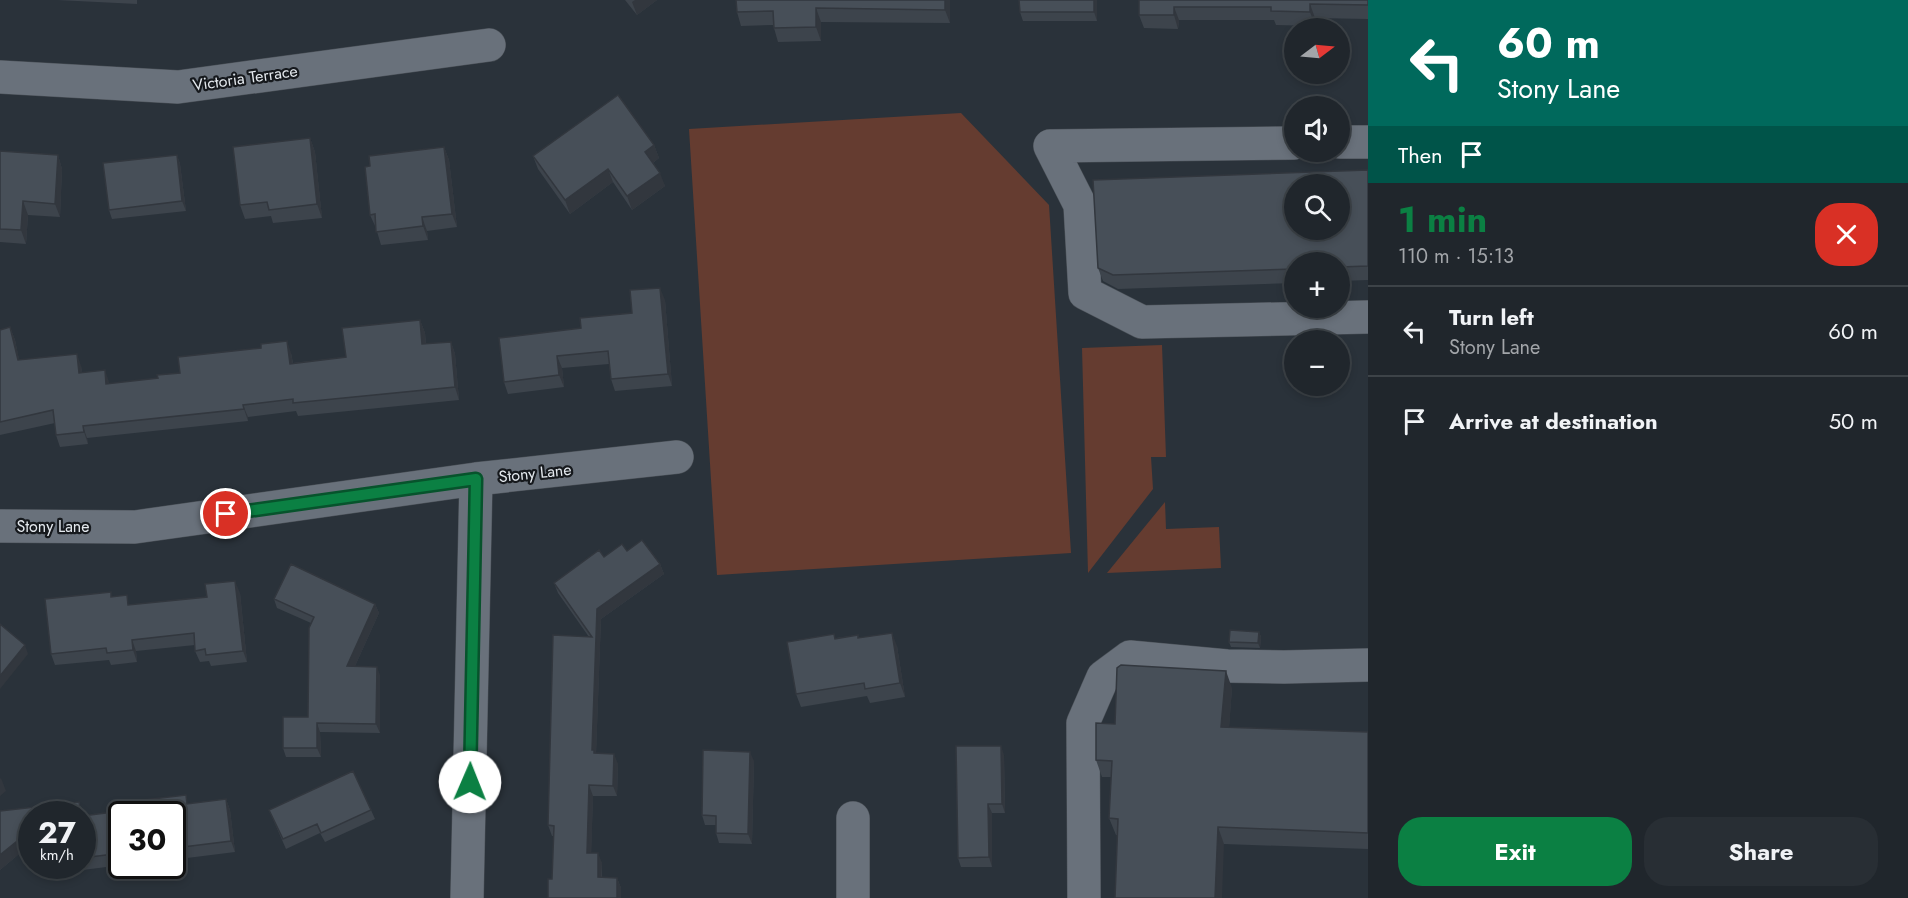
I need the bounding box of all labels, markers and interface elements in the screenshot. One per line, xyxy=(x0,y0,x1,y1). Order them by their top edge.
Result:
text: 60 m xyxy=(1497,13,1600,74)
north arrow xyxy=(1284,18,1350,84)
map controls xyxy=(1284,18,1350,396)
icon: left xyxy=(1398,24,1476,102)
street label: Victoria Terrace xyxy=(191,59,299,97)
text: Stony Lane xyxy=(1497,69,1620,108)
button: sound xyxy=(1284,96,1350,162)
icon: arrive xyxy=(1455,138,1488,171)
text: Then xyxy=(1398,139,1443,171)
button: search xyxy=(1284,174,1350,240)
text: 1 min xyxy=(1398,193,1487,245)
button: close xyxy=(1815,203,1878,266)
text: 110 m · 15:13 xyxy=(1398,242,1514,271)
button: + xyxy=(1284,252,1350,318)
text: Turn left xyxy=(1449,301,1534,333)
icon: left xyxy=(1398,315,1431,348)
text: 60 m xyxy=(1828,315,1878,347)
button: − xyxy=(1284,330,1350,396)
text: Stony Lane xyxy=(1449,333,1540,362)
icon: arrive xyxy=(1398,405,1431,438)
text: Arrive at destination xyxy=(1449,405,1658,437)
text: 50 m xyxy=(1829,405,1878,437)
street label: Stony Lane xyxy=(497,458,573,488)
pin xyxy=(200,488,251,539)
icon: arrive xyxy=(209,497,242,530)
street label: Stony Lane xyxy=(16,515,90,538)
position arrow xyxy=(438,750,502,814)
speed limit sign: 30 xyxy=(108,801,186,879)
text: 27 xyxy=(38,811,76,854)
button: Exit xyxy=(1398,817,1632,886)
button: Share xyxy=(1644,817,1878,886)
text: km/h xyxy=(40,844,74,866)

